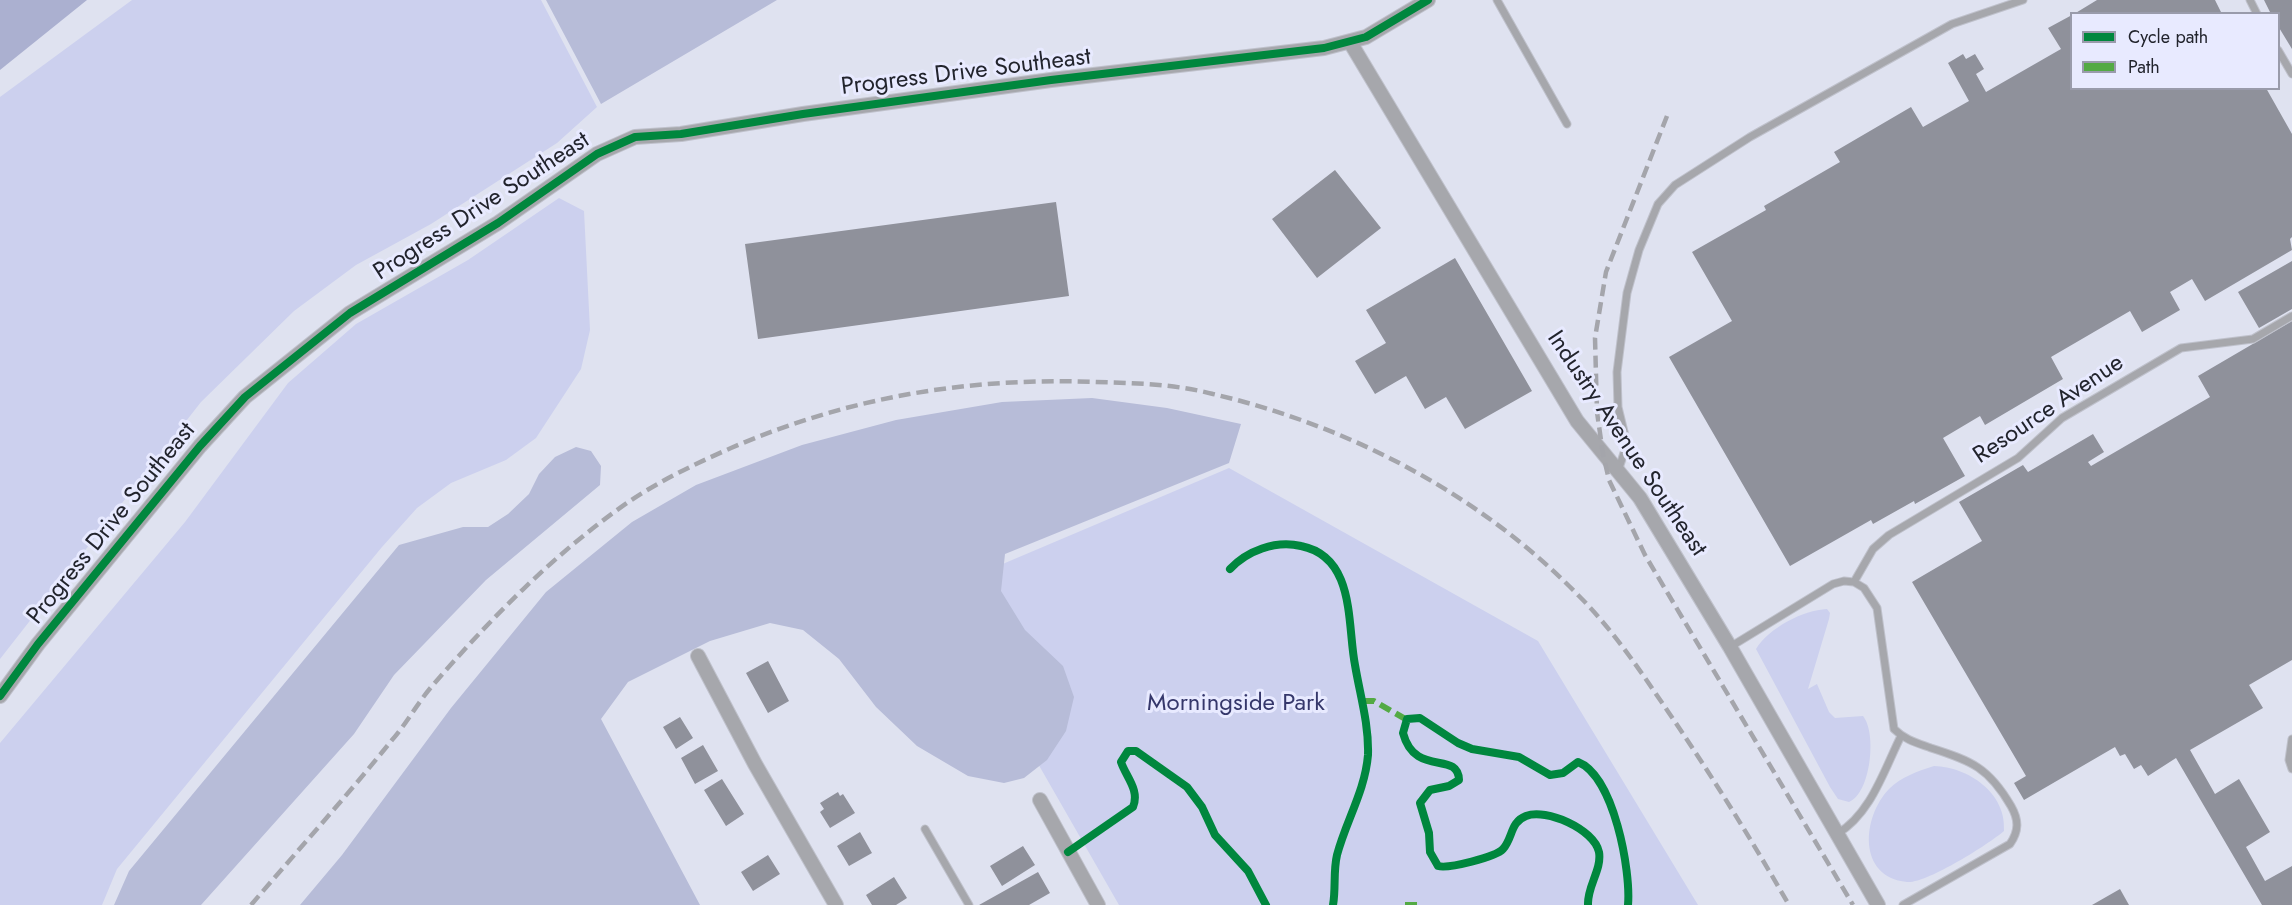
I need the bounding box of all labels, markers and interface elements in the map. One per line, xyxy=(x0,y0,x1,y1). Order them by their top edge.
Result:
legend xyxy=(2070,12,2280,90)
text: Cycle path xyxy=(2128,24,2208,50)
street label: Progress Drive Southeast xyxy=(840,43,1092,103)
text: Path xyxy=(2128,54,2160,80)
street label: Progress Drive Southeast xyxy=(369,127,595,287)
street label: Industry Avenue Southeast xyxy=(1540,326,1712,562)
street label: Resource Avenue xyxy=(1968,349,2130,471)
street label: Progress Drive Southeast xyxy=(22,417,202,631)
park label: Morningside Park xyxy=(1147,690,1325,718)

